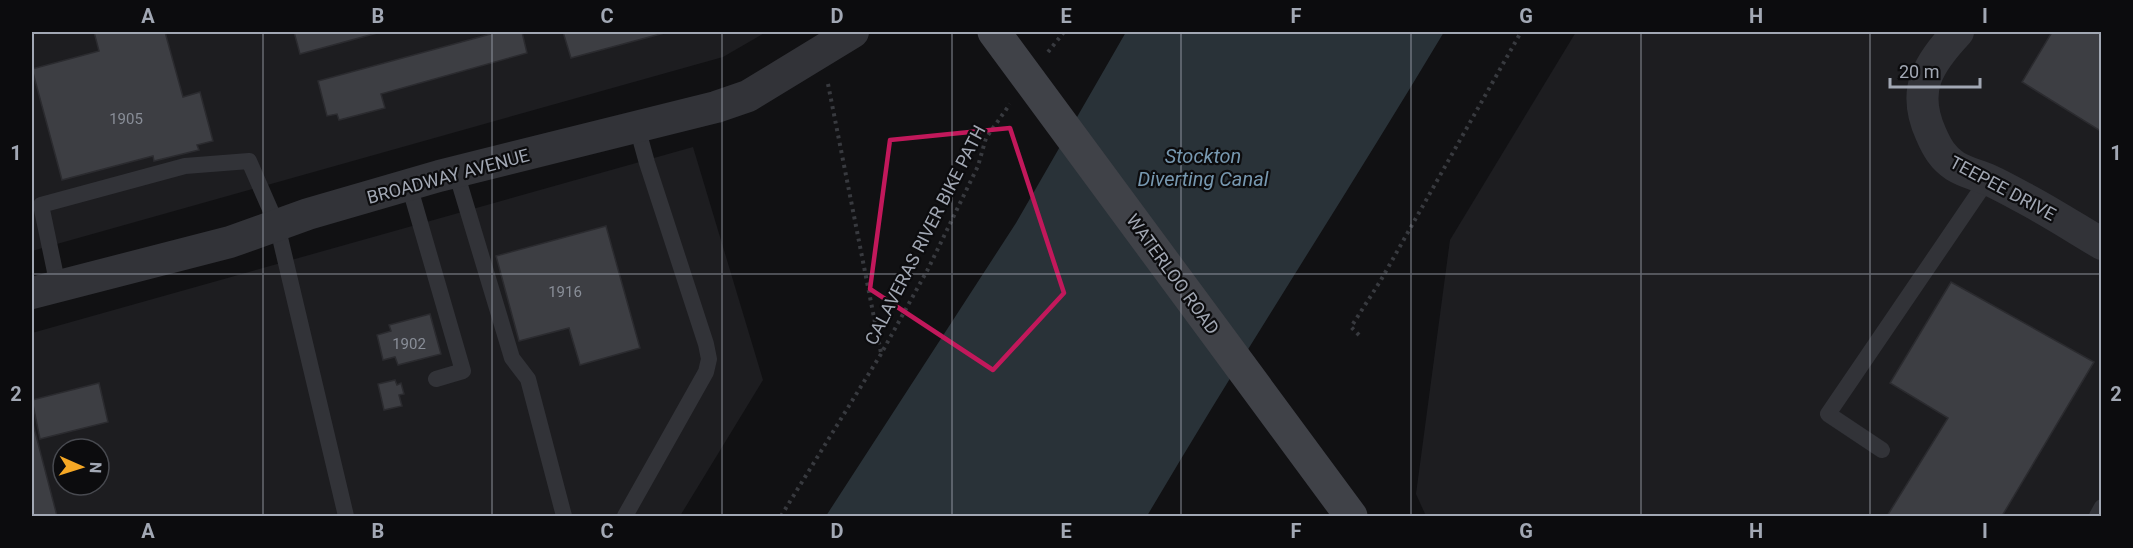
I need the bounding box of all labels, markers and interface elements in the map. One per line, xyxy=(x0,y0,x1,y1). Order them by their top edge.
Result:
text: A xyxy=(141,4,155,28)
text: B xyxy=(372,4,384,28)
text: C xyxy=(600,4,614,28)
text: D xyxy=(831,4,844,28)
text: E xyxy=(1060,4,1072,28)
text: F xyxy=(1291,4,1302,28)
text: G xyxy=(1519,4,1533,28)
text: H xyxy=(1749,4,1763,28)
text: I xyxy=(1982,4,1988,28)
scale bar xyxy=(1890,51,1980,89)
text: 20 m xyxy=(1899,61,1939,82)
house number: 1905 xyxy=(109,110,143,128)
street label: CALAVERAS RIVER BIKE PATH xyxy=(860,122,990,348)
text: 1 xyxy=(10,141,22,165)
text: 1 xyxy=(2110,141,2122,165)
street label: BROADWAY AVENUE xyxy=(364,144,532,208)
water label: Stockton Diverting Canal xyxy=(1138,144,1269,191)
street label: TEEPEE DRIVE xyxy=(1946,151,2060,225)
street label: WATERLOO ROAD xyxy=(1122,210,1224,338)
house number: 1916 xyxy=(548,283,582,301)
house number: 1902 xyxy=(392,335,426,353)
text: 2 xyxy=(10,382,22,406)
text: 2 xyxy=(2110,382,2122,406)
north arrow xyxy=(51,437,111,497)
text: N xyxy=(86,462,105,474)
text: A xyxy=(141,519,155,543)
text: B xyxy=(372,519,384,543)
text: C xyxy=(600,519,614,543)
text: D xyxy=(831,519,844,543)
text: E xyxy=(1060,519,1072,543)
text: F xyxy=(1291,519,1302,543)
text: G xyxy=(1519,519,1533,543)
text: H xyxy=(1749,519,1763,543)
text: I xyxy=(1982,519,1988,543)

